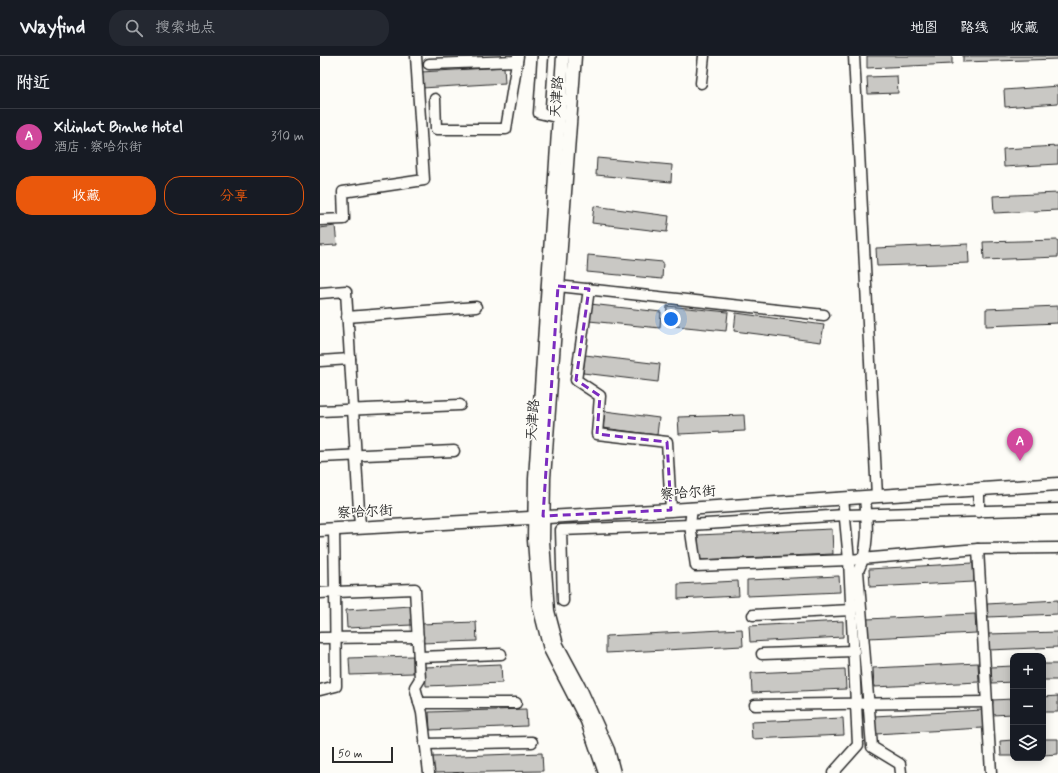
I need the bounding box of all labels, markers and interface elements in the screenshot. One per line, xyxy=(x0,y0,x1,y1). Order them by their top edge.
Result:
search box xyxy=(109,10,389,46)
text: Wayfind xyxy=(20,15,85,40)
icon: search xyxy=(123,17,145,39)
text: 搜索地点 xyxy=(155,18,215,38)
text: 地图 xyxy=(910,19,938,37)
text: 路线 xyxy=(960,19,988,37)
text: 收藏 xyxy=(1010,19,1038,37)
text: 附近 xyxy=(16,72,50,94)
street label: 天津路 xyxy=(547,75,567,119)
text: Xilinhot Binhe Hotel xyxy=(54,118,183,138)
text: A xyxy=(25,128,33,145)
text: 310 m xyxy=(271,128,304,145)
text: 酒店 · 察哈尔街 xyxy=(54,139,142,156)
button: 收藏 xyxy=(16,176,156,215)
button: 分享 xyxy=(164,176,304,215)
your location xyxy=(661,309,681,329)
street label: 天津路 xyxy=(523,398,543,442)
pin: A xyxy=(1007,428,1033,461)
street label: 察哈尔街 xyxy=(659,482,717,504)
street label: 察哈尔街 xyxy=(337,502,393,522)
map controls xyxy=(1010,653,1046,761)
button: + xyxy=(1010,653,1046,689)
button: − xyxy=(1010,689,1046,725)
button: layers xyxy=(1010,725,1046,761)
scale bar xyxy=(332,745,393,764)
text: 50 m xyxy=(338,747,363,761)

